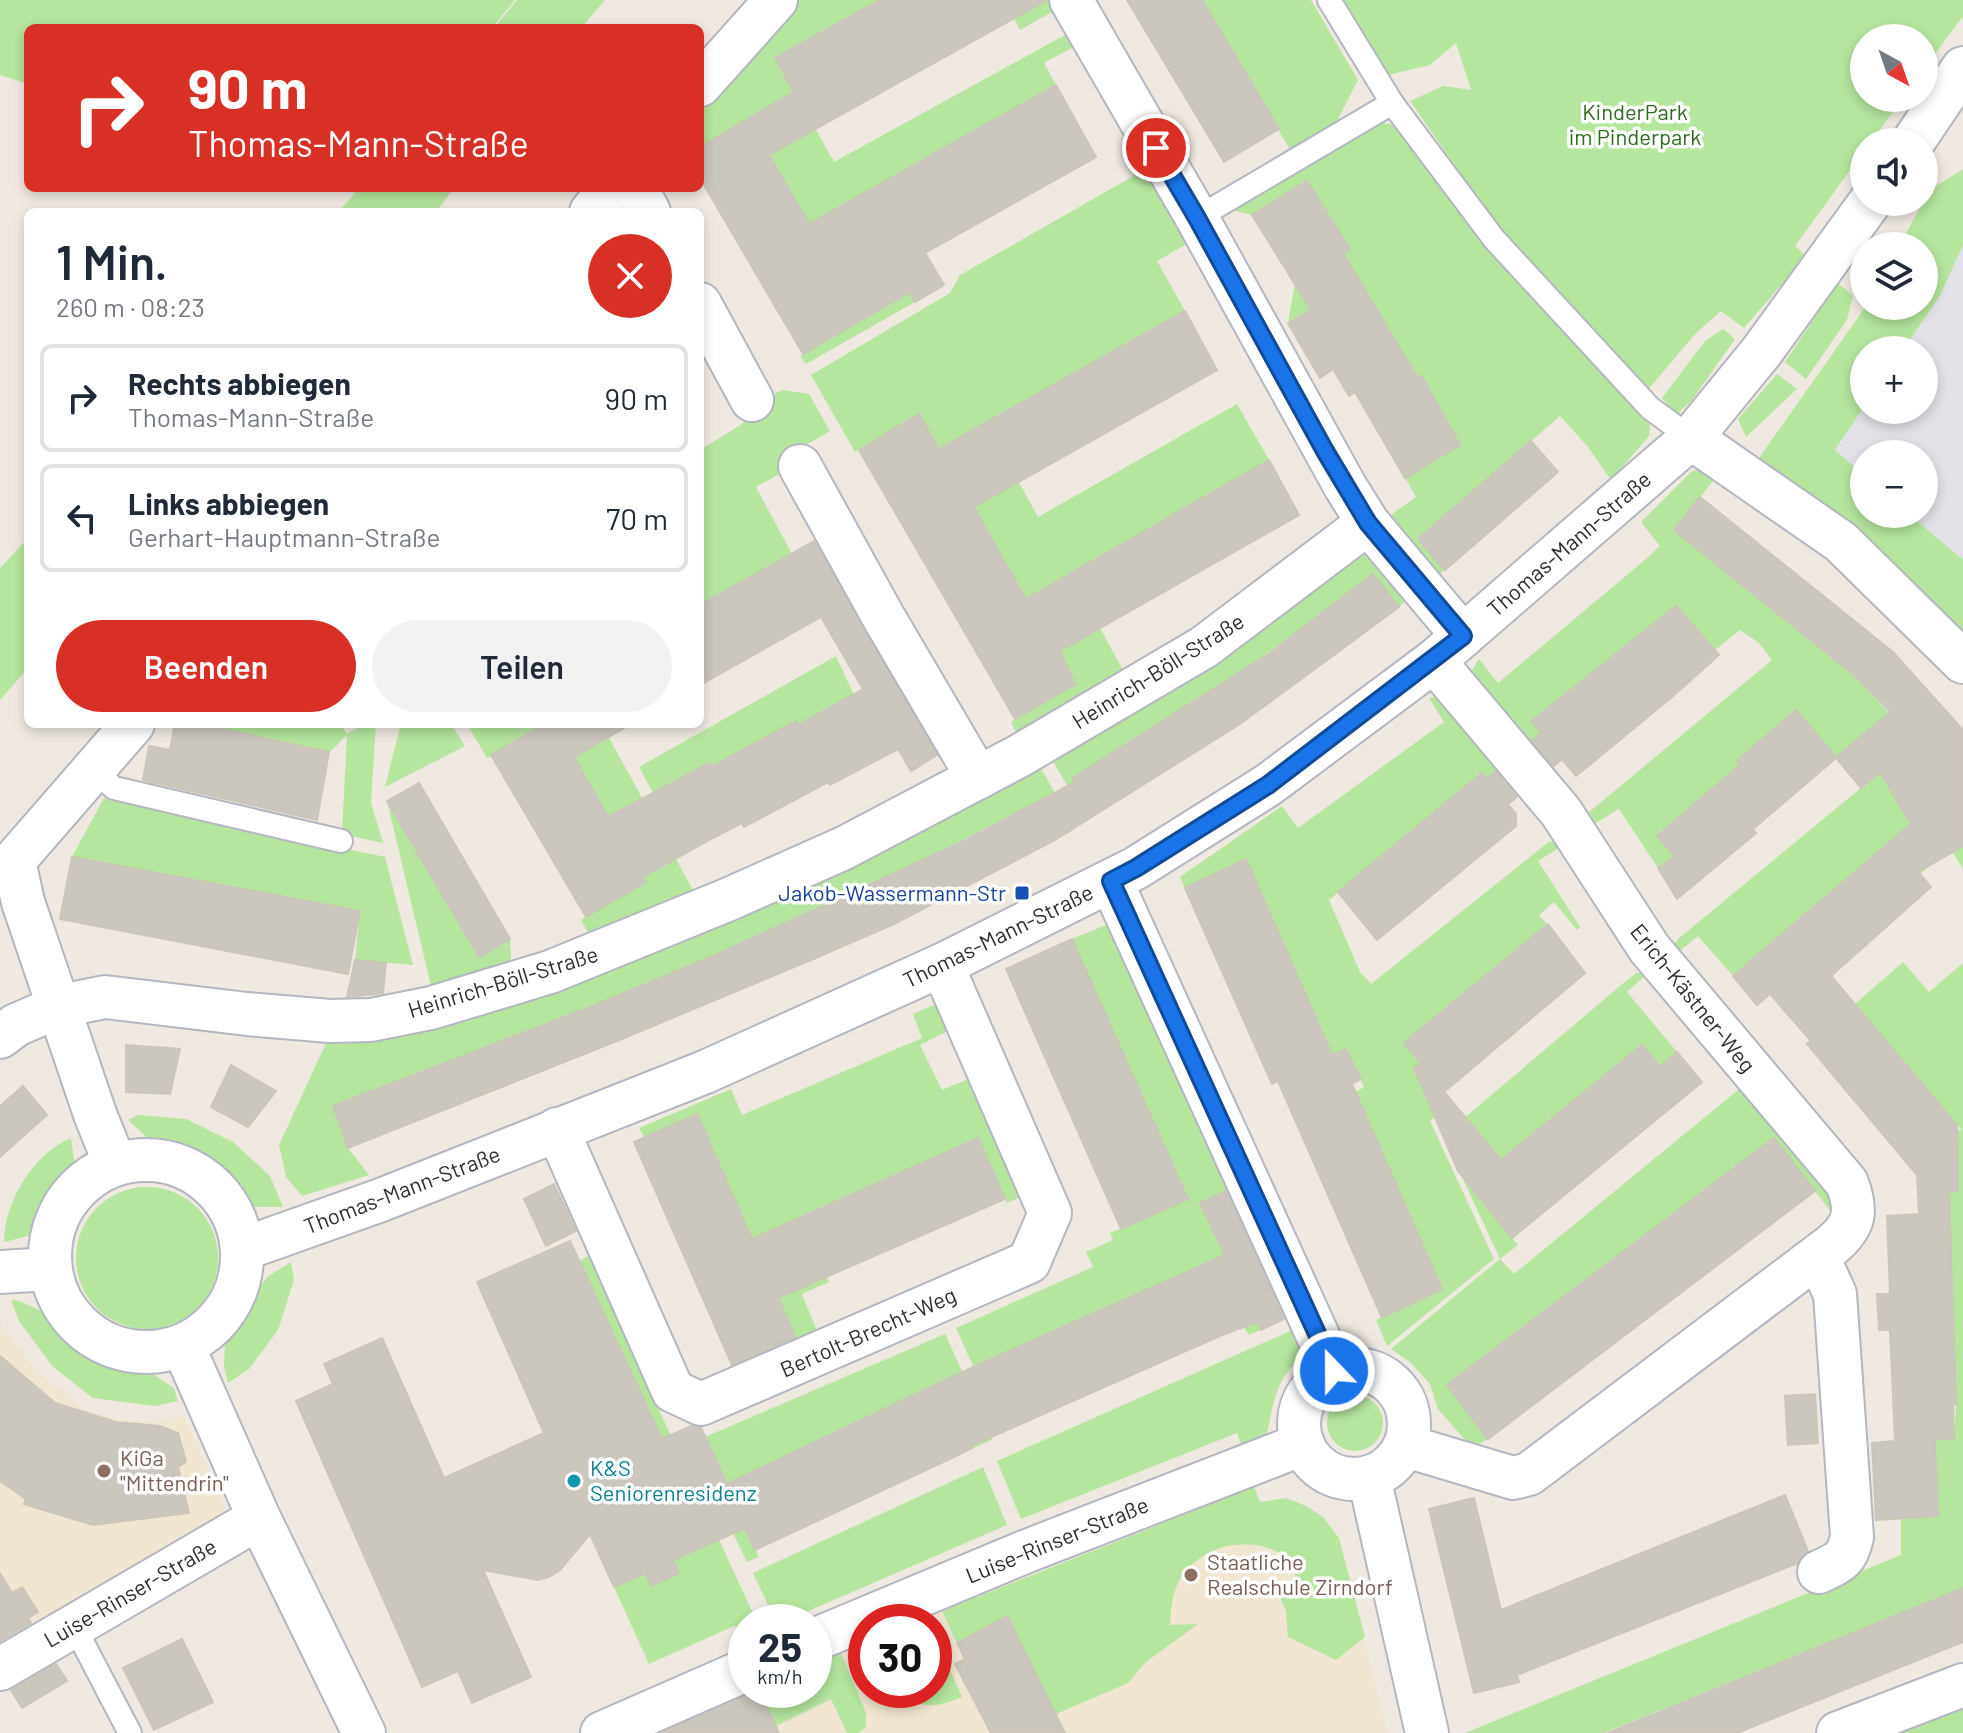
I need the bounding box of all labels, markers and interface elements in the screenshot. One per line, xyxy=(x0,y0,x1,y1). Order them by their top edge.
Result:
north arrow xyxy=(1850,24,1938,112)
map controls xyxy=(1850,24,1938,528)
text: 90 m xyxy=(188,53,308,120)
icon: right xyxy=(56,56,160,160)
park label: KinderPark im Pinderpark xyxy=(1569,98,1701,149)
pin xyxy=(1122,114,1190,182)
text: Thomas-Mann-Straße xyxy=(188,121,529,164)
icon: arrive xyxy=(1134,126,1178,170)
button: sound xyxy=(1850,128,1938,216)
text: 1 Min. xyxy=(56,232,168,290)
button: layers xyxy=(1850,232,1938,320)
button: close xyxy=(588,234,672,318)
text: 260 m · 08:23 xyxy=(56,291,205,322)
button: + xyxy=(1850,336,1938,424)
text: Rechts abbiegen xyxy=(128,365,351,401)
icon: right xyxy=(60,376,104,420)
text: 90 m xyxy=(605,380,668,416)
text: Thomas-Mann-Straße xyxy=(128,401,374,432)
button: − xyxy=(1850,440,1938,528)
street label: Thomas-Mann-Straße xyxy=(1481,465,1655,621)
text: Links abbiegen xyxy=(128,485,329,521)
icon: left xyxy=(60,496,104,540)
text: 70 m xyxy=(606,500,668,536)
text: Gerhart-Hauptmann-Straße xyxy=(128,521,440,552)
street label: Heinrich-Böll-Straße xyxy=(1067,607,1248,733)
button: Beenden xyxy=(56,620,356,712)
button: Teilen xyxy=(372,620,672,712)
street label: Thomas-Mann-Straße xyxy=(898,878,1097,992)
place label: Jakob-Wassermann-Str xyxy=(778,879,1006,905)
marker: Jakob-Wassermann-Str xyxy=(1013,884,1031,902)
street label: Erich-Kästner-Weg xyxy=(1626,918,1762,1077)
street label: Heinrich-Böll-Straße xyxy=(405,940,601,1022)
street label: Thomas-Mann-Straße xyxy=(300,1140,503,1239)
street label: Bertolt-Brecht-Weg xyxy=(776,1281,960,1382)
position arrow xyxy=(1292,1329,1376,1413)
place label: KiGa "Mittendrin" xyxy=(120,1444,229,1495)
place label: K&S Seniorenresidenz xyxy=(590,1454,757,1505)
marker: KiGa "Mittendrin" xyxy=(95,1462,113,1480)
marker: K&S Seniorenresidenz xyxy=(565,1472,583,1490)
street label: Luise-Rinser-Straße xyxy=(961,1491,1152,1588)
street label: Luise-Rinser-Straße xyxy=(39,1532,220,1652)
place label: Staatliche Realschule Zirndorf xyxy=(1207,1548,1393,1599)
marker: Staatliche Realschule Zirndorf xyxy=(1182,1566,1200,1584)
speed limit sign: 30 xyxy=(848,1604,952,1708)
text: 25 xyxy=(758,1622,802,1670)
text: km/h xyxy=(757,1664,803,1688)

